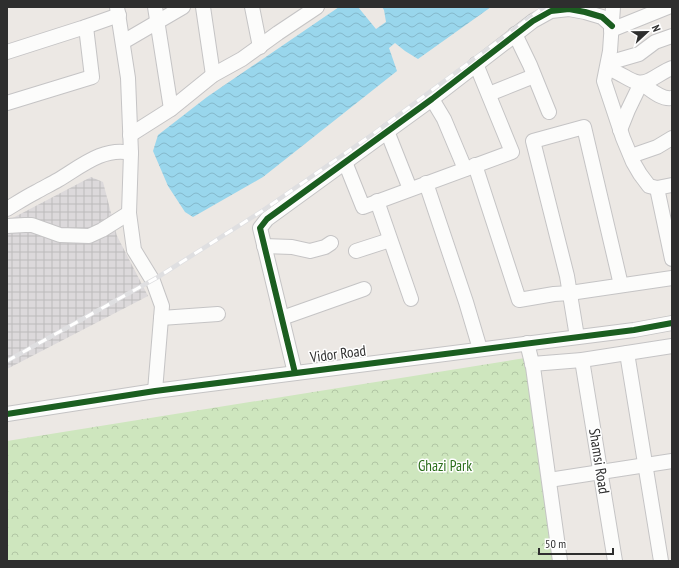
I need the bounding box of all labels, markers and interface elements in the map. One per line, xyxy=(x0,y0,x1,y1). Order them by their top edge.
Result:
north arrow xyxy=(627,12,667,52)
text: N xyxy=(649,23,664,34)
street label: Vidor Road xyxy=(308,341,367,366)
street label: Shamsi Road xyxy=(585,427,614,495)
park label: Ghazi Park xyxy=(418,456,472,475)
scale bar xyxy=(539,530,613,556)
text: 50 m xyxy=(545,536,566,551)

